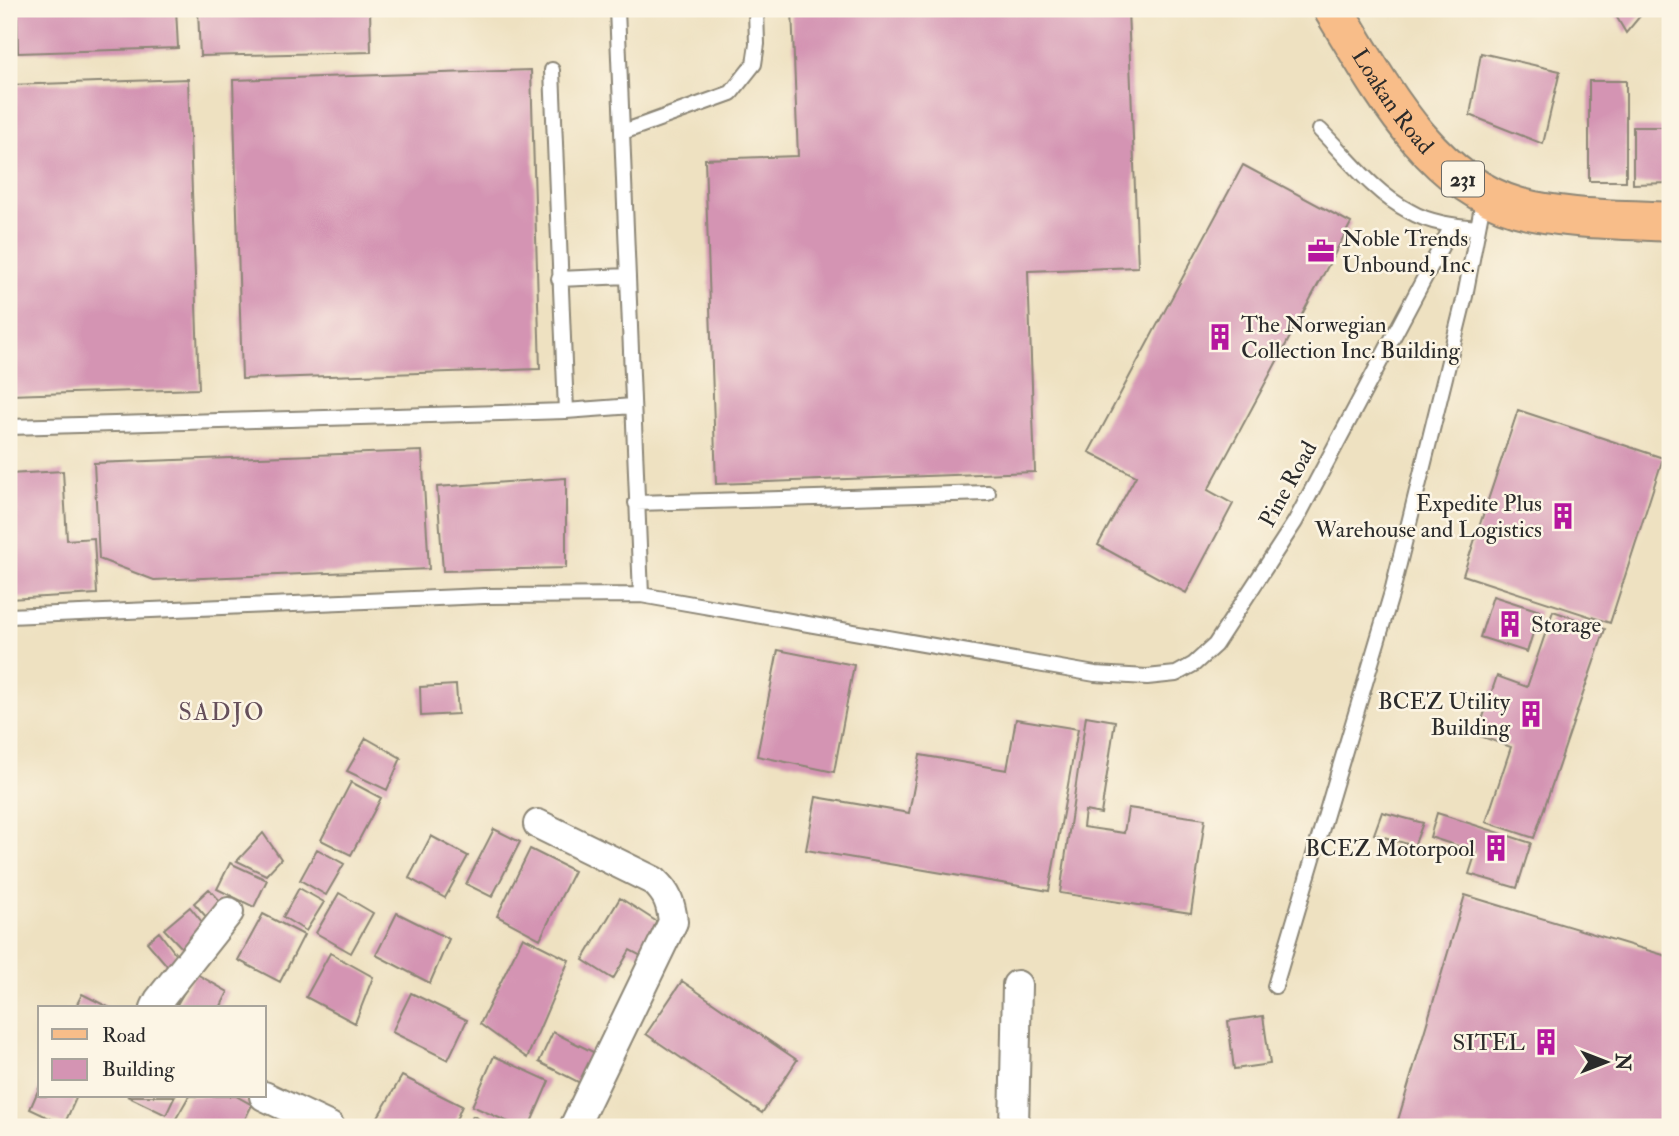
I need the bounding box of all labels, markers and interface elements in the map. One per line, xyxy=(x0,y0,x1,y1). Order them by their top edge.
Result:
street label: Loakan Road xyxy=(1346,43,1440,160)
road number: 231 xyxy=(1442,162,1484,196)
place label: Noble Trends Unbound, Inc. xyxy=(1342,224,1475,279)
office icon: Noble Trends Unbound, Inc. xyxy=(1306,236,1336,266)
place label: The Norwegian Collection Inc. Building xyxy=(1241,310,1460,365)
building icon: The Norwegian Collection Inc. Building xyxy=(1205,322,1235,352)
street label: Pine Road xyxy=(1253,436,1323,532)
place label: Expedite Plus Warehouse and Logistics xyxy=(1313,489,1542,544)
building icon: Expedite Plus Warehouse and Logistics xyxy=(1548,501,1578,531)
building icon: Storage xyxy=(1495,609,1525,639)
place label: Storage xyxy=(1531,610,1602,639)
place label: BCEZ Utility Building xyxy=(1378,687,1511,742)
district label: SADJO xyxy=(179,697,265,728)
building icon: BCEZ Utility Building xyxy=(1516,699,1546,729)
building icon: BCEZ Motorpool xyxy=(1481,833,1511,863)
place label: BCEZ Motorpool xyxy=(1305,834,1475,864)
legend xyxy=(38,1006,266,1098)
text: Road xyxy=(102,1022,147,1049)
building icon: SITEL xyxy=(1531,1027,1561,1057)
place label: SITEL xyxy=(1453,1028,1525,1057)
north arrow xyxy=(1570,1028,1640,1098)
text: N xyxy=(1610,1052,1634,1071)
text: Building xyxy=(102,1056,175,1083)

